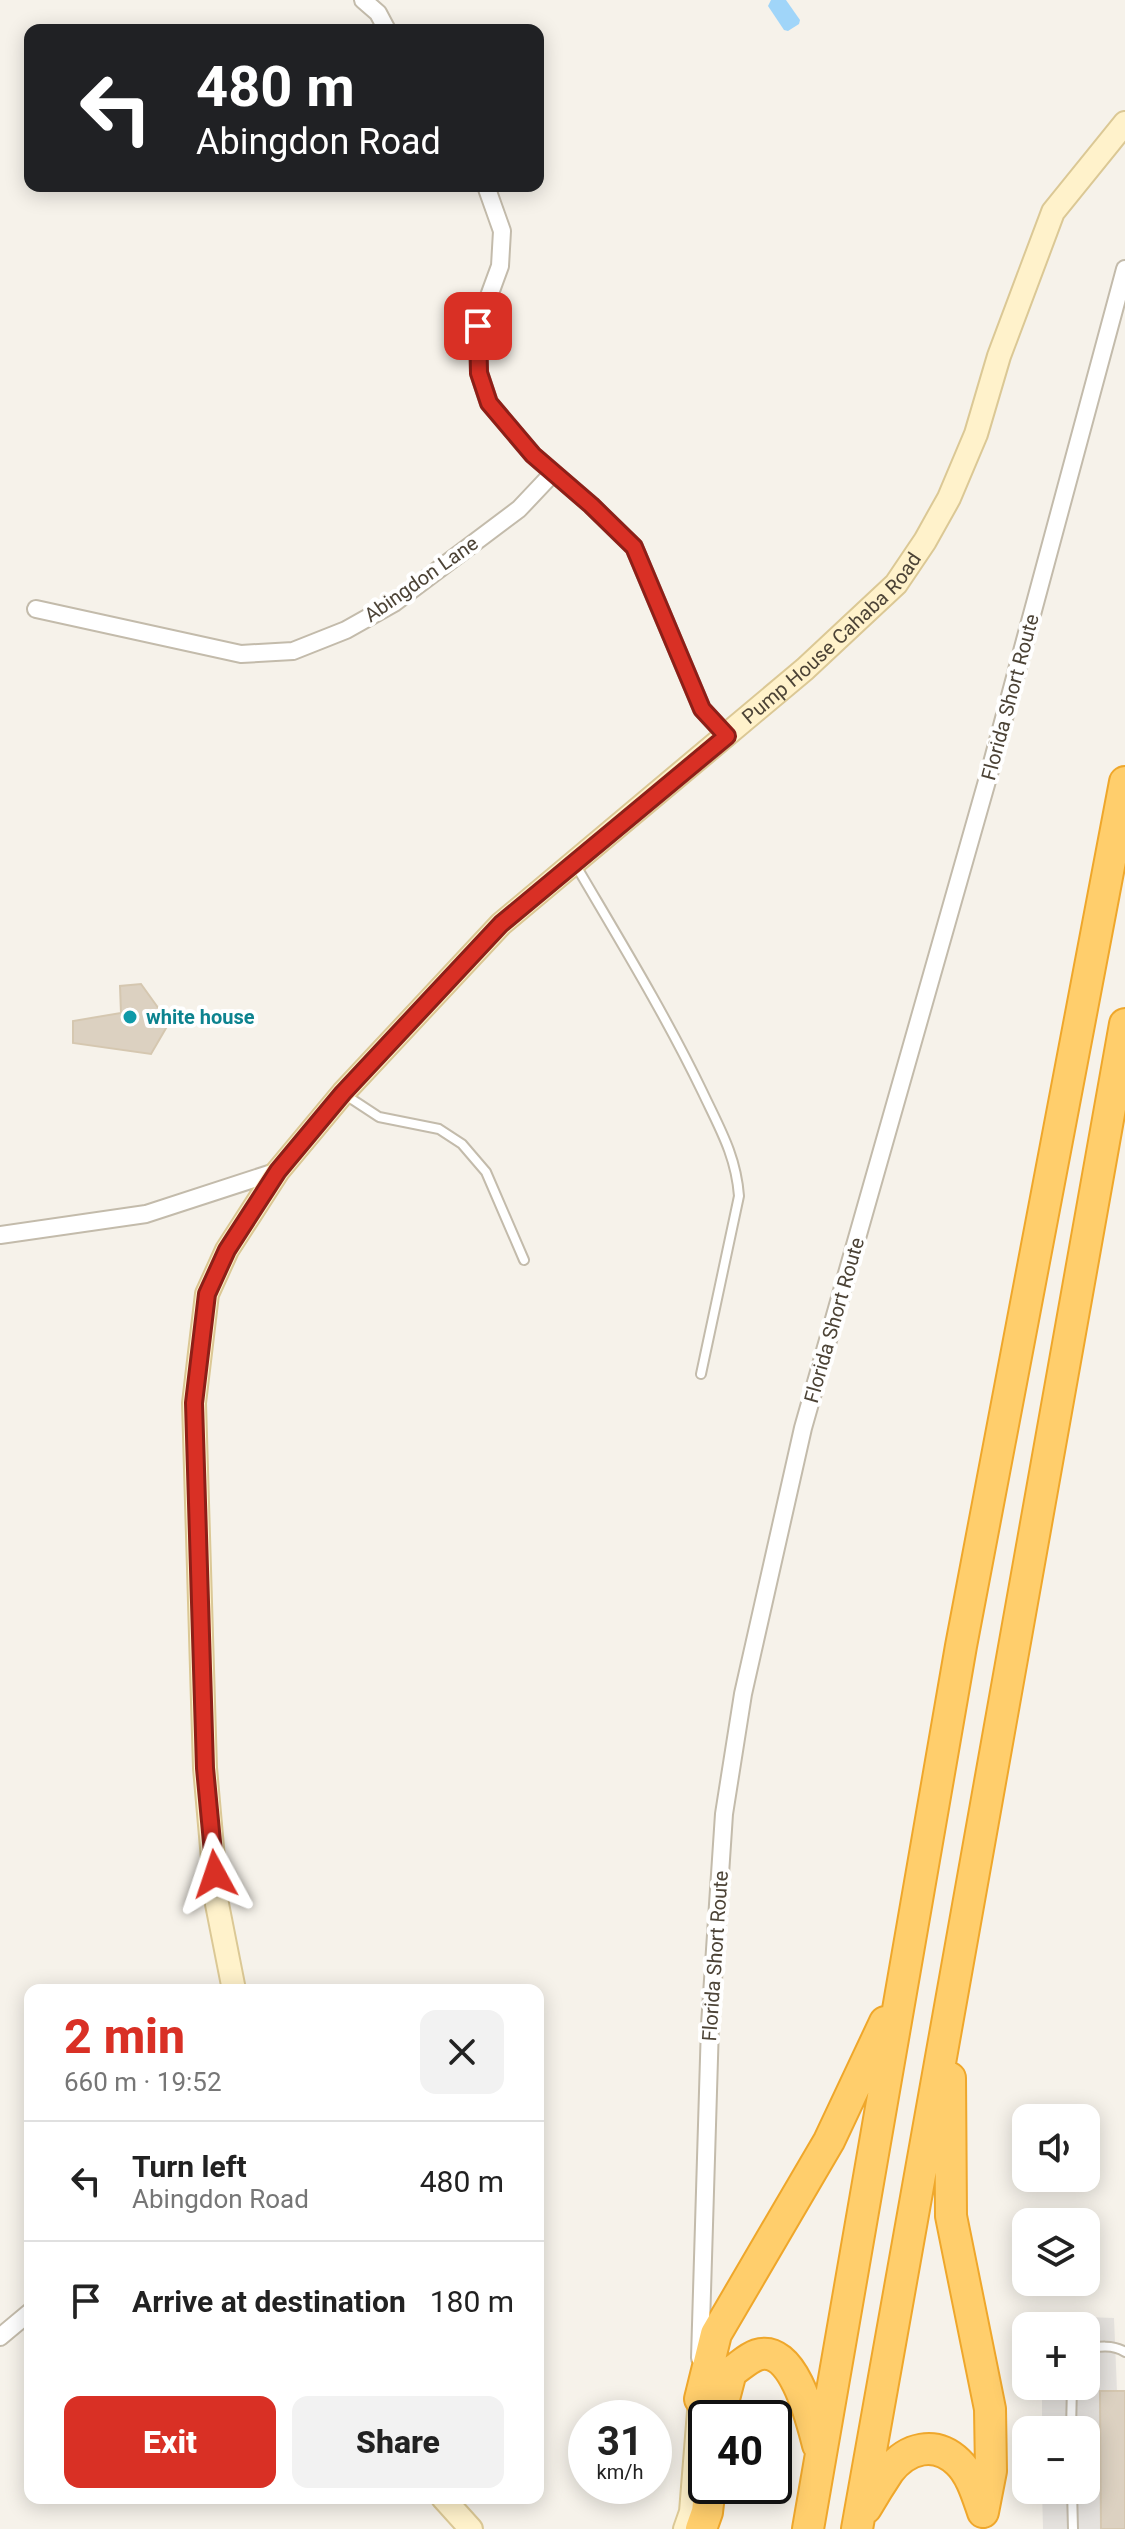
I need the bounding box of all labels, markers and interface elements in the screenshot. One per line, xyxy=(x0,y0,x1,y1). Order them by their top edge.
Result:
text: 480 m xyxy=(196,54,355,120)
icon: left xyxy=(64,56,168,160)
text: Abingdon Road xyxy=(196,121,441,163)
pin xyxy=(444,292,512,360)
icon: arrive xyxy=(456,304,500,348)
street label: Abingdon Lane xyxy=(359,531,483,627)
street label: Pump House Cahaba Road xyxy=(737,548,926,729)
street label: Florida Short Route xyxy=(976,611,1044,783)
place label: white house xyxy=(146,1005,255,1029)
marker: white house xyxy=(121,1008,139,1026)
street label: Florida Short Route xyxy=(799,1234,869,1406)
position arrow xyxy=(173,1832,257,1916)
street label: Florida Short Route xyxy=(697,1870,733,2042)
text: 2 min xyxy=(64,2008,185,2065)
button: close xyxy=(420,2010,504,2094)
text: 660 m · 19:52 xyxy=(64,2067,222,2097)
map controls xyxy=(1012,2104,1100,2504)
button: sound xyxy=(1012,2104,1100,2192)
text: Turn left xyxy=(132,2149,247,2184)
icon: left xyxy=(64,2159,108,2203)
text: 480 m xyxy=(420,2164,504,2199)
text: Abingdon Road xyxy=(132,2184,309,2214)
button: layers xyxy=(1012,2208,1100,2296)
icon: arrive xyxy=(64,2279,108,2323)
text: Arrive at destination xyxy=(132,2284,406,2319)
text: 180 m xyxy=(430,2284,514,2319)
button: + xyxy=(1012,2312,1100,2400)
button: Exit xyxy=(64,2396,276,2488)
button: Share xyxy=(292,2396,504,2488)
speed limit sign: 40 xyxy=(688,2400,792,2504)
button: − xyxy=(1012,2416,1100,2504)
text: 31 xyxy=(597,2418,643,2465)
text: km/h xyxy=(597,2460,643,2484)

